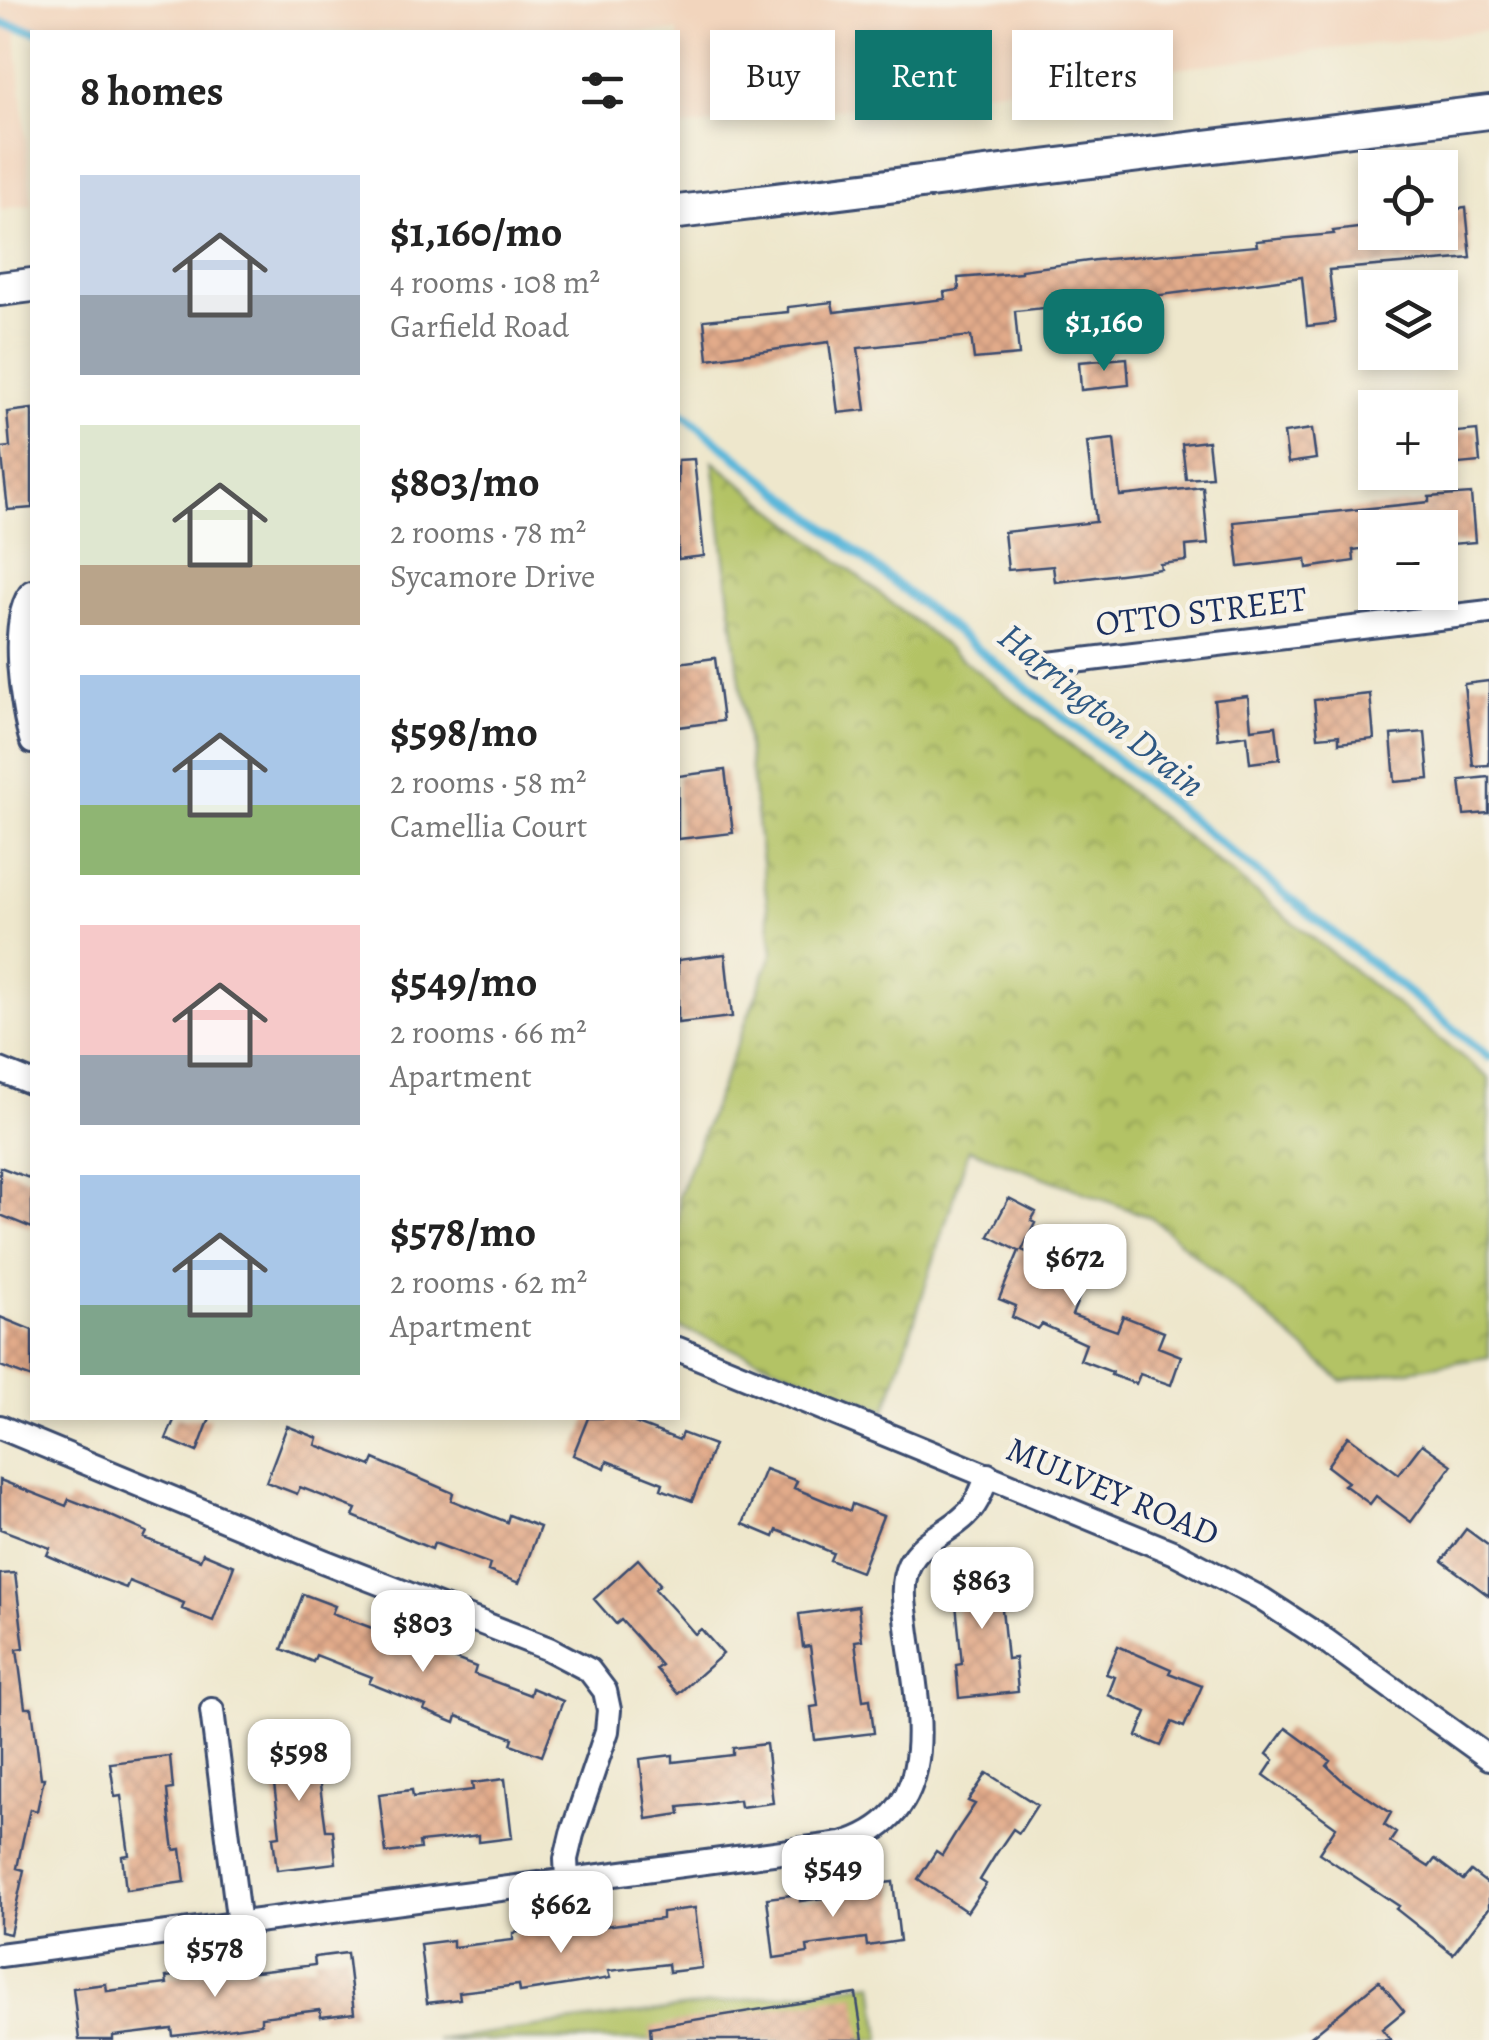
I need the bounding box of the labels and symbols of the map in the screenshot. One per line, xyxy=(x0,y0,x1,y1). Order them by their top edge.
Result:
pin: $1,160 xyxy=(1023,289,1185,374)
street label: OTTO STREET xyxy=(1093,574,1309,648)
water label: Harrington Drain xyxy=(988,610,1216,810)
pin: $672 xyxy=(1016,1224,1134,1309)
street label: MULVEY ROAD xyxy=(999,1425,1227,1557)
pin: $863 xyxy=(923,1547,1041,1632)
pin: $803 xyxy=(364,1590,482,1675)
pin: $598 xyxy=(240,1719,358,1804)
pin: $549 xyxy=(774,1835,892,1920)
pin: $662 xyxy=(502,1871,620,1956)
pin: $578 xyxy=(156,1915,274,2000)

